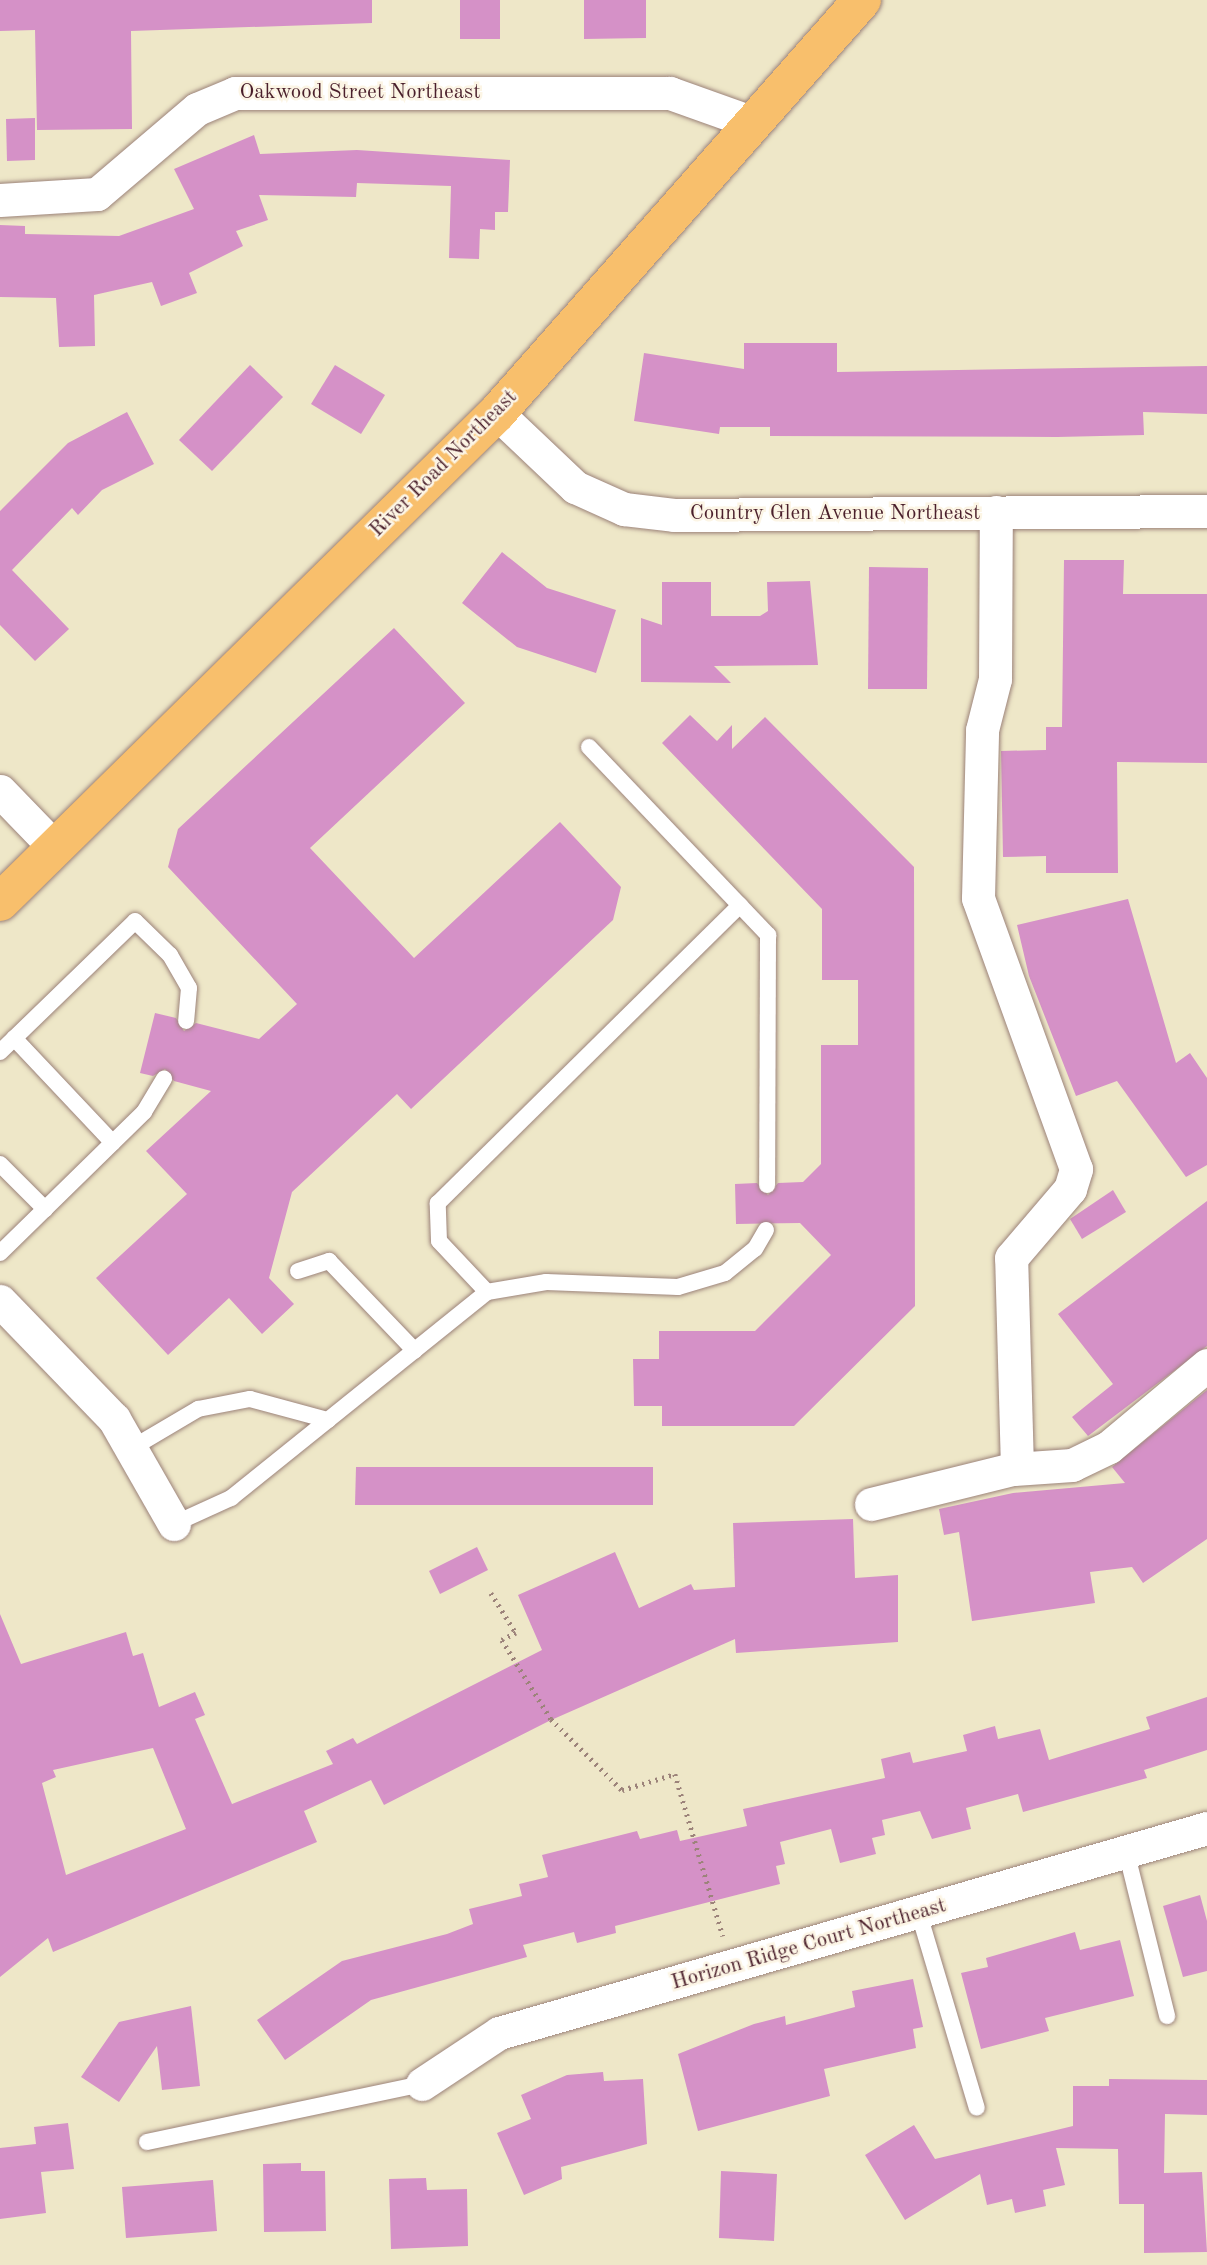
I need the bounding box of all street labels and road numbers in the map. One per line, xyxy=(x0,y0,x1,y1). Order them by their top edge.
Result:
street label: Oakwood Street Northeast xyxy=(240,80,480,106)
street label: River Road Northeast xyxy=(365,385,523,543)
street label: Country Glen Avenue Northeast xyxy=(690,501,980,527)
street label: Horizon Ridge Court Northeast xyxy=(669,1894,949,1996)

